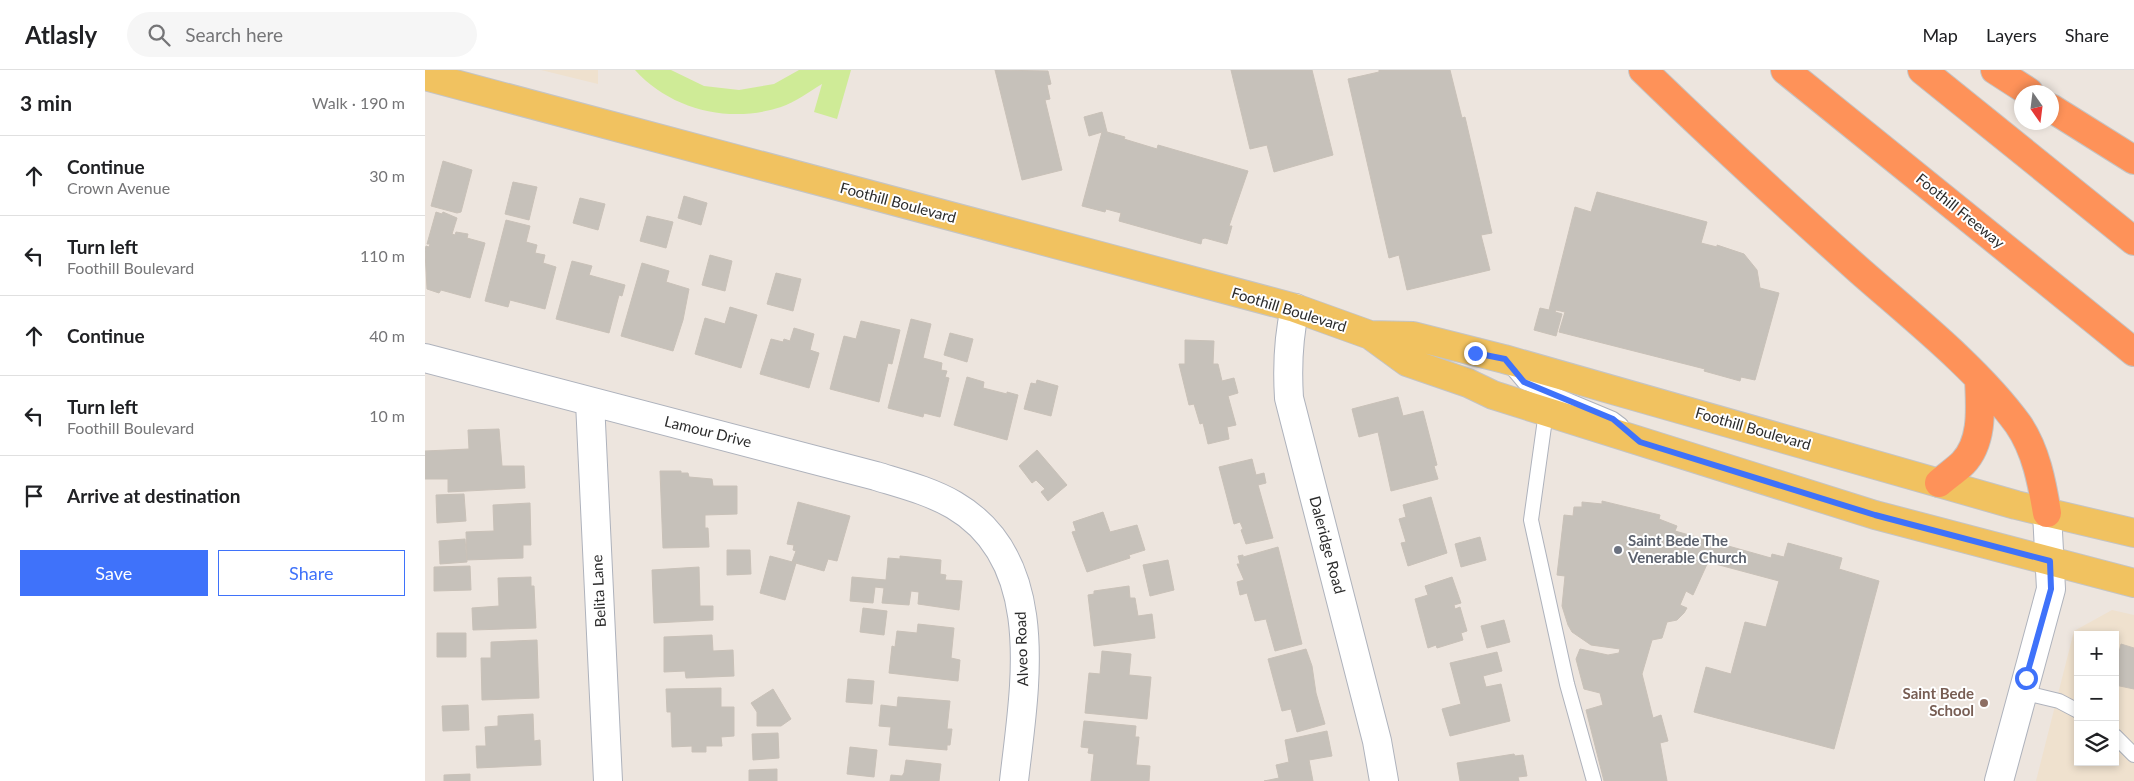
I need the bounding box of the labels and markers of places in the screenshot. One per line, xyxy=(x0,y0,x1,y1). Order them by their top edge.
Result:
place label: Saint Bede The Venerable Church xyxy=(1627,531,1747,566)
marker: Saint Bede The Venerable Church xyxy=(1612,544,1624,556)
place label: Saint Bede School xyxy=(1903,684,1974,719)
marker: Saint Bede School xyxy=(1978,697,1990,709)

